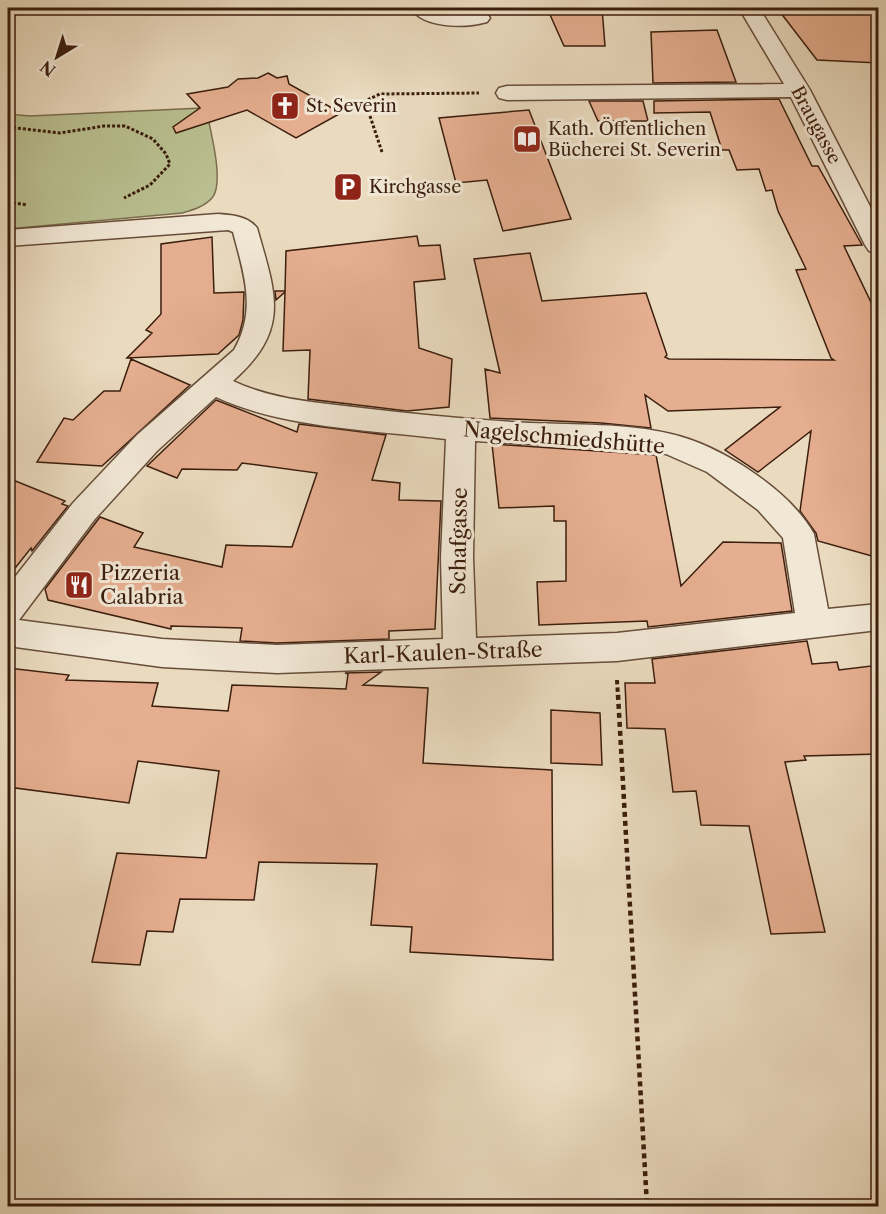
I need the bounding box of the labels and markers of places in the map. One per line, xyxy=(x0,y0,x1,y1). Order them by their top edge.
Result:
church icon: St. Severin xyxy=(269,90,301,122)
place label: St. Severin xyxy=(306,95,397,117)
place label: Kath. Öffentlichen Bücherei St. Severin xyxy=(548,117,721,161)
library icon: Kath. Öffentlichen Bücherei St. Severin xyxy=(511,123,543,155)
parking icon: Kirchgasse xyxy=(332,171,364,203)
place label: Kirchgasse xyxy=(369,176,461,198)
place label: Pizzeria Calabria xyxy=(100,560,184,609)
restaurant icon: Pizzeria Calabria xyxy=(63,569,95,601)

